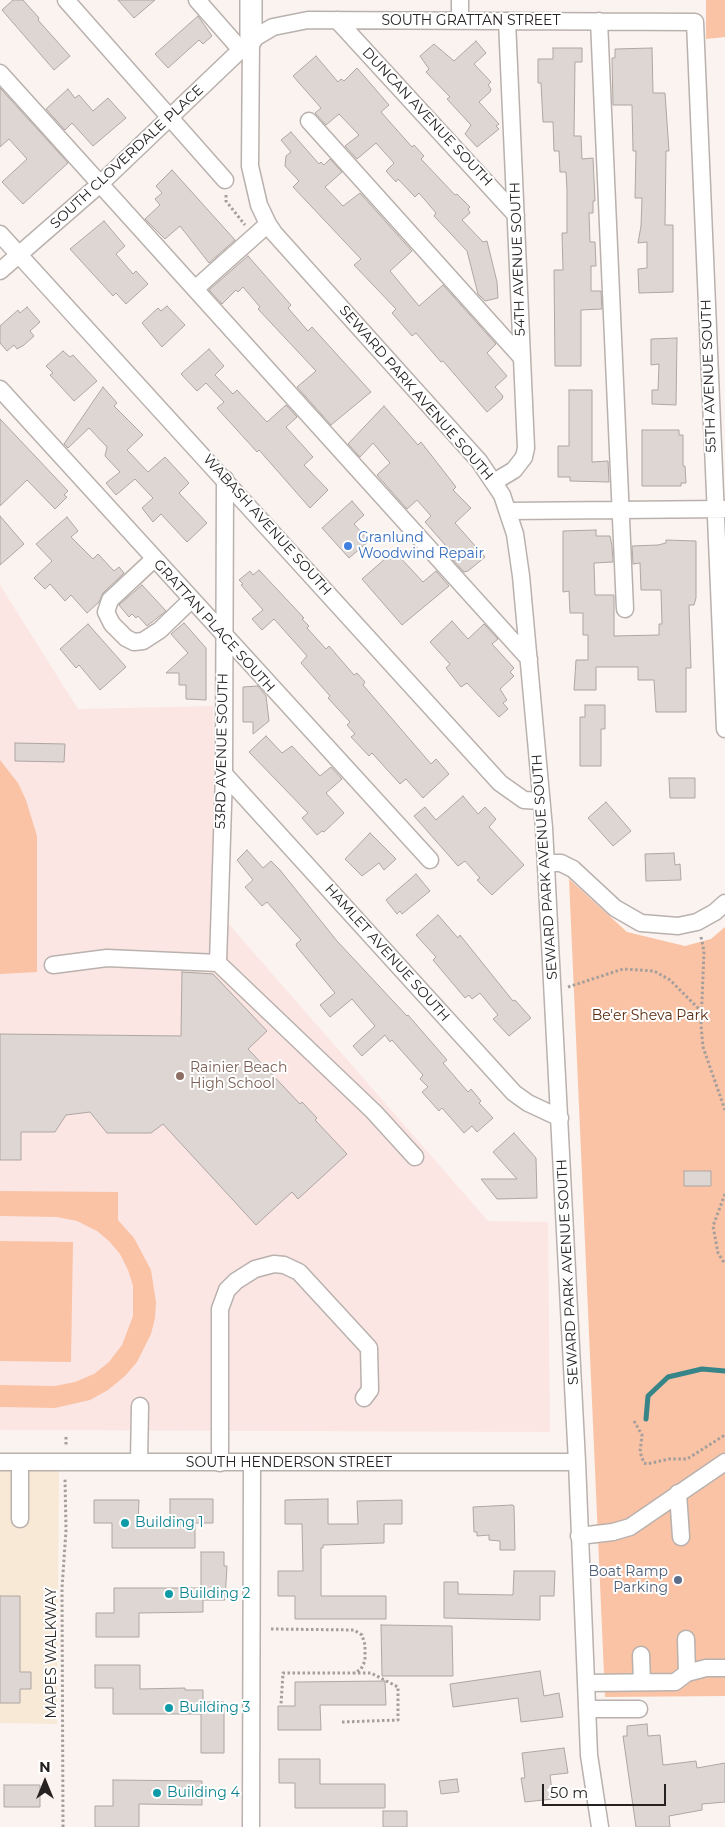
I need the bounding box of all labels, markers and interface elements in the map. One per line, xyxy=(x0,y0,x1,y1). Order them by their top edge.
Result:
street label: SOUTH GRATTAN STREET xyxy=(381,13,561,29)
street label: DUNCAN AVENUE SOUTH xyxy=(358,44,496,190)
street label: SOUTH CLOVERDALE PLACE xyxy=(47,82,207,232)
street label: 54TH AVENUE SOUTH xyxy=(507,182,529,336)
street label: 55TH AVENUE SOUTH xyxy=(698,299,720,453)
street label: SEWARD PARK AVENUE SOUTH xyxy=(335,302,497,484)
street label: WABASH AVENUE SOUTH xyxy=(199,451,335,599)
place label: Granlund Woodwind Repair xyxy=(358,530,484,562)
marker: Granlund Woodwind Repair xyxy=(342,540,354,552)
street label: GRATTAN PLACE SOUTH xyxy=(150,556,278,696)
street label: 53RD AVENUE SOUTH xyxy=(212,673,232,829)
street label: SEWARD PARK AVENUE SOUTH xyxy=(529,754,561,980)
street label: HAMLET AVENUE SOUTH xyxy=(321,881,453,1025)
park label: Be'er Sheva Park xyxy=(592,1008,708,1024)
place label: Rainier Beach High School xyxy=(190,1060,287,1092)
marker: Rainier Beach High School xyxy=(174,1070,186,1082)
street label: SEWARD PARK AVENUE SOUTH xyxy=(554,1159,582,1385)
street label: SOUTH HENDERSON STREET xyxy=(186,1455,392,1471)
place label: Building 1 xyxy=(135,1515,204,1531)
marker: Building 1 xyxy=(119,1517,131,1529)
place label: Boat Ramp Parking xyxy=(588,1564,668,1596)
marker: Boat Ramp Parking xyxy=(672,1574,684,1586)
place label: Building 2 xyxy=(179,1586,250,1602)
street label: MAPES WALKWAY xyxy=(44,1587,60,1719)
marker: Building 2 xyxy=(163,1588,175,1600)
place label: Building 3 xyxy=(179,1700,250,1716)
marker: Building 3 xyxy=(163,1702,175,1714)
north arrow xyxy=(20,1757,70,1807)
text: N xyxy=(39,1758,51,1776)
scale bar xyxy=(545,1774,669,1806)
text: 50 m xyxy=(550,1783,588,1802)
place label: Building 4 xyxy=(167,1785,240,1801)
marker: Building 4 xyxy=(151,1787,163,1799)

